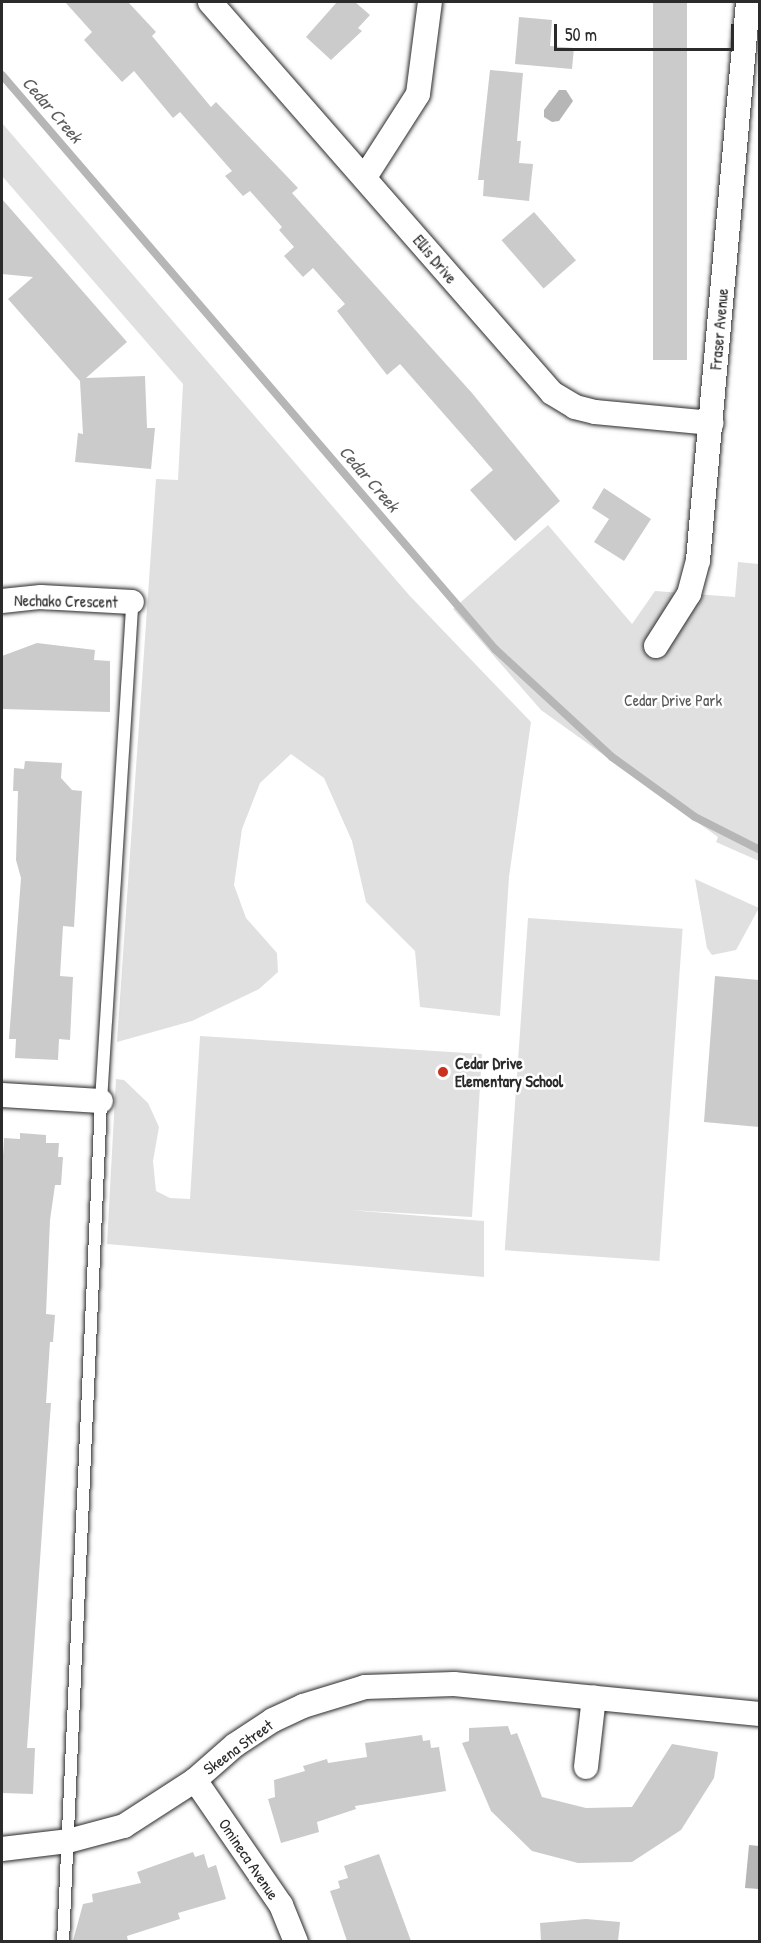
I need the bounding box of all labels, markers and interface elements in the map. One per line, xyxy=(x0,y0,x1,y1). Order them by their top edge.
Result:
scale bar xyxy=(557,12,737,50)
text: 50 m xyxy=(565,22,597,47)
water label: Cedar Creek xyxy=(17,72,87,148)
street label: Ellis Drive xyxy=(409,231,461,287)
street label: Fraser Avenue xyxy=(706,288,732,370)
water label: Cedar Creek xyxy=(334,441,404,517)
street label: Nechako Crescent xyxy=(14,590,118,612)
park label: Cedar Drive Park xyxy=(624,690,722,710)
place label: Cedar Drive Elementary School xyxy=(455,1053,563,1091)
marker: Cedar Drive Elementary School xyxy=(436,1065,450,1079)
street label: Skeena Street xyxy=(200,1715,276,1779)
street label: Omineca Avenue xyxy=(215,1815,283,1903)

